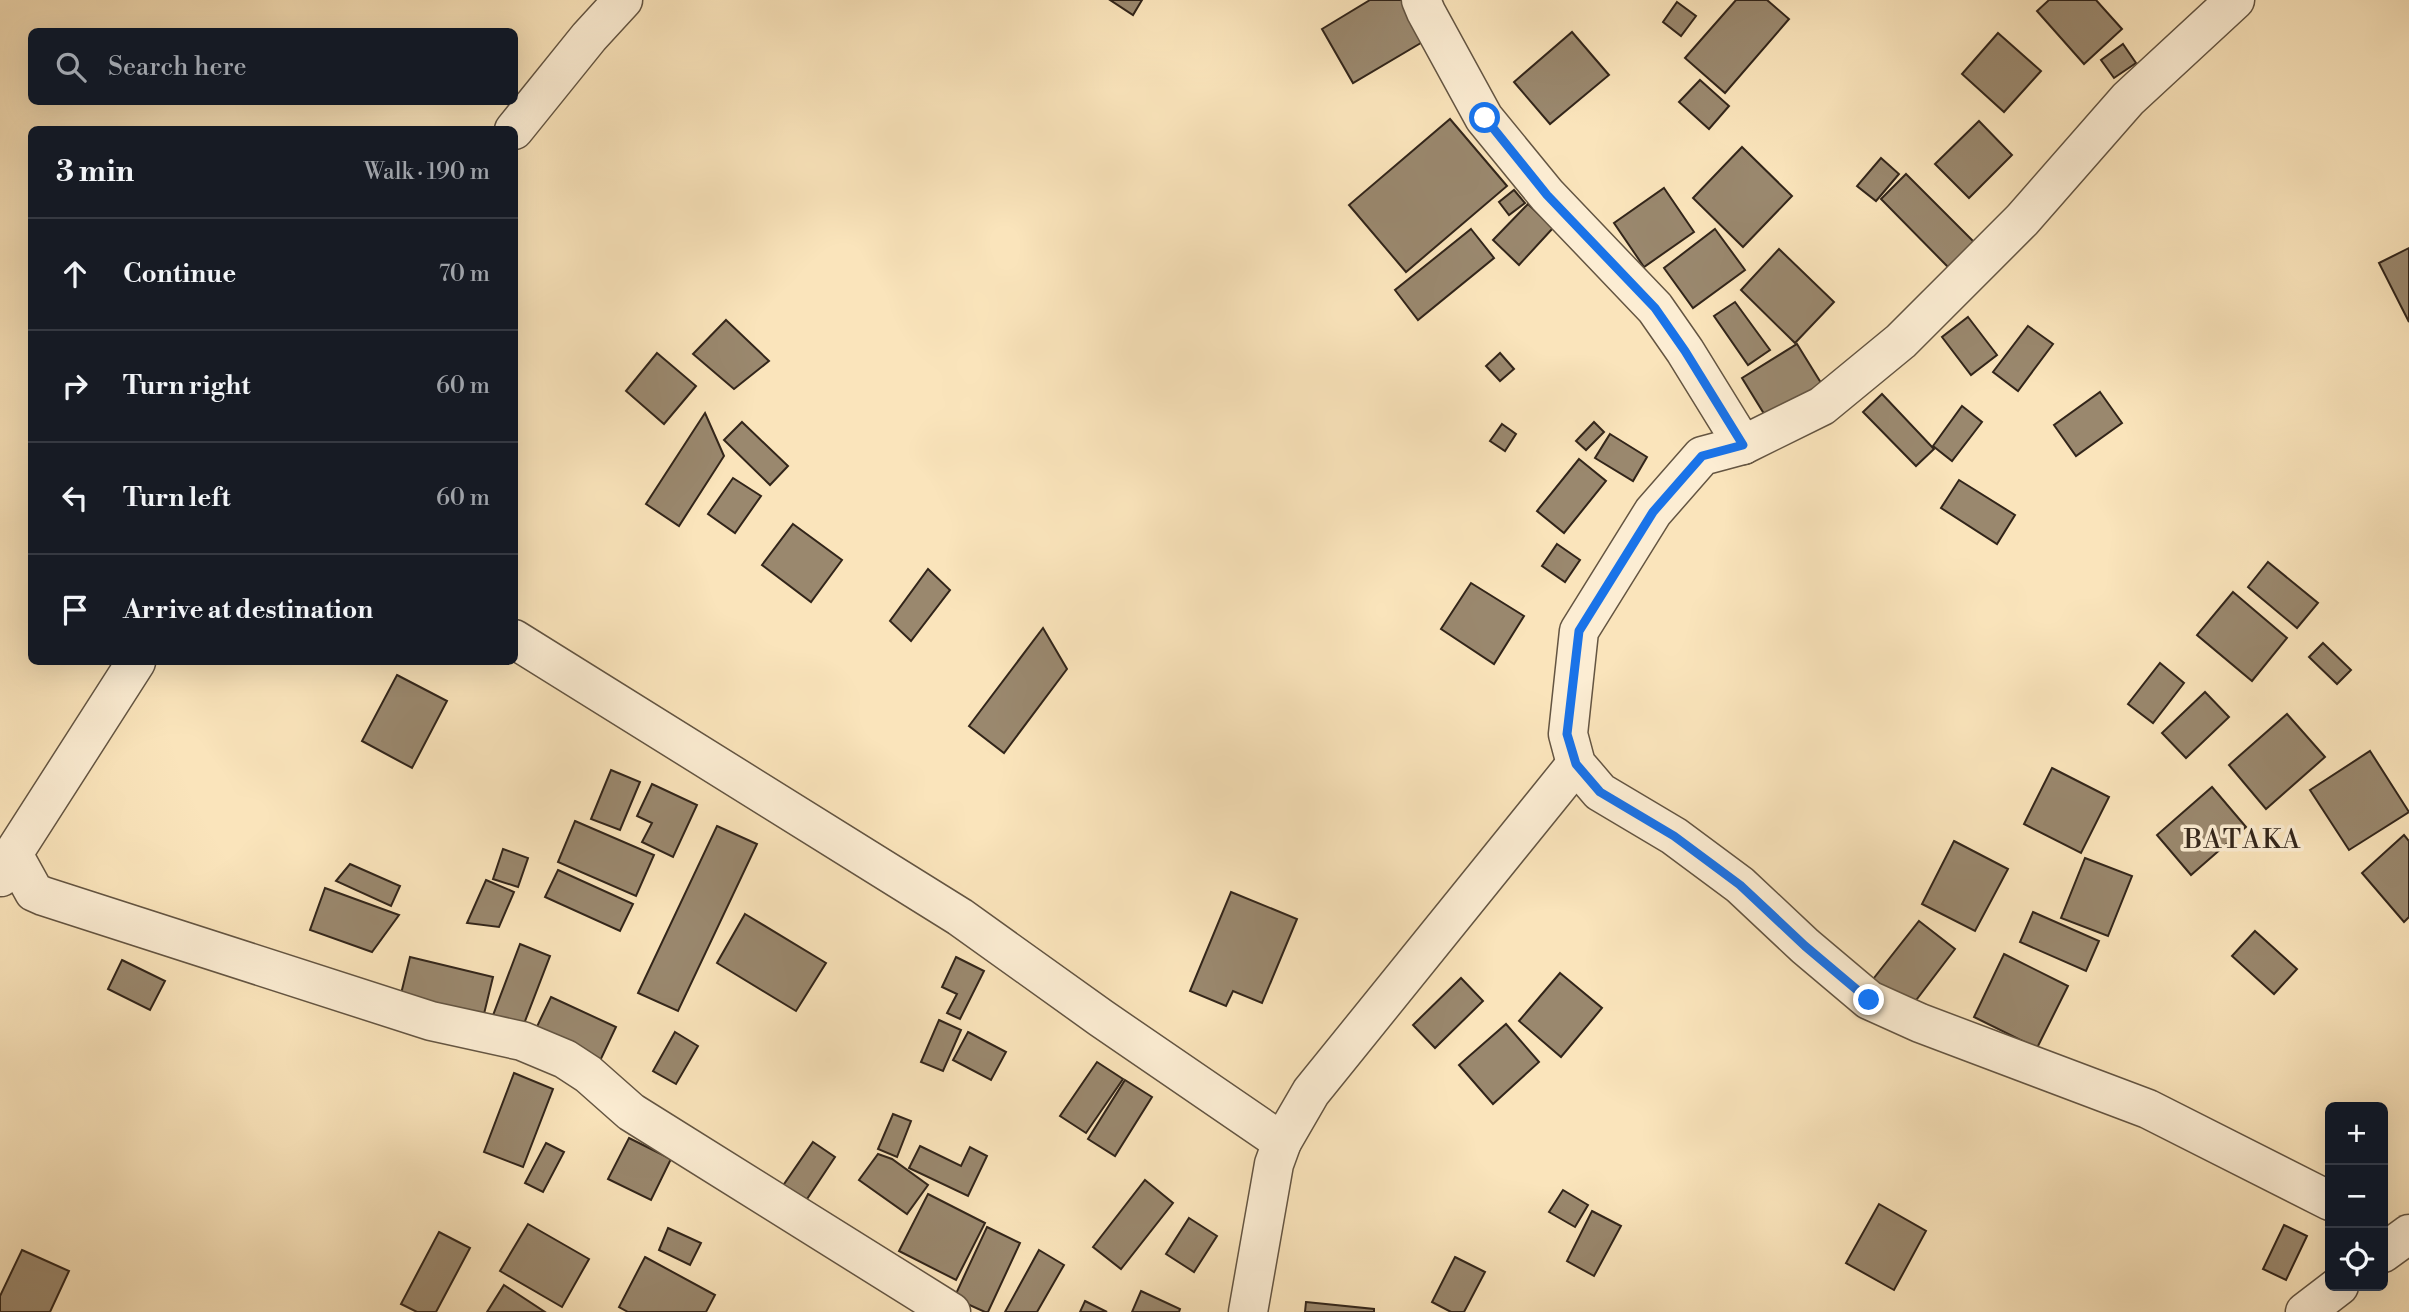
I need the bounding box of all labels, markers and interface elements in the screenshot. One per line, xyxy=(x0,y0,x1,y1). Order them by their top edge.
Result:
search box xyxy=(28,28,518,105)
icon: search xyxy=(52,48,90,86)
text: Search here xyxy=(108,51,247,83)
route start xyxy=(1469,102,1500,133)
text: 3 min xyxy=(56,153,134,191)
text: Walk · 190 m xyxy=(364,158,490,186)
icon: ahead xyxy=(56,255,94,293)
text: Continue xyxy=(123,258,236,290)
text: 70 m xyxy=(439,260,490,288)
icon: right xyxy=(56,367,94,405)
text: Turn right xyxy=(123,370,251,402)
text: 60 m xyxy=(436,372,490,400)
icon: left xyxy=(56,479,94,517)
text: Turn left xyxy=(123,482,231,514)
text: 60 m xyxy=(436,484,490,512)
icon: arrive xyxy=(56,591,94,629)
text: Arrive at destination xyxy=(123,594,373,626)
district label: BATAKA xyxy=(2183,824,2302,856)
route end xyxy=(1853,984,1884,1015)
map controls xyxy=(2325,1102,2388,1291)
button: + xyxy=(2325,1102,2388,1165)
button: − xyxy=(2325,1165,2388,1228)
button: locate xyxy=(2325,1228,2388,1291)

